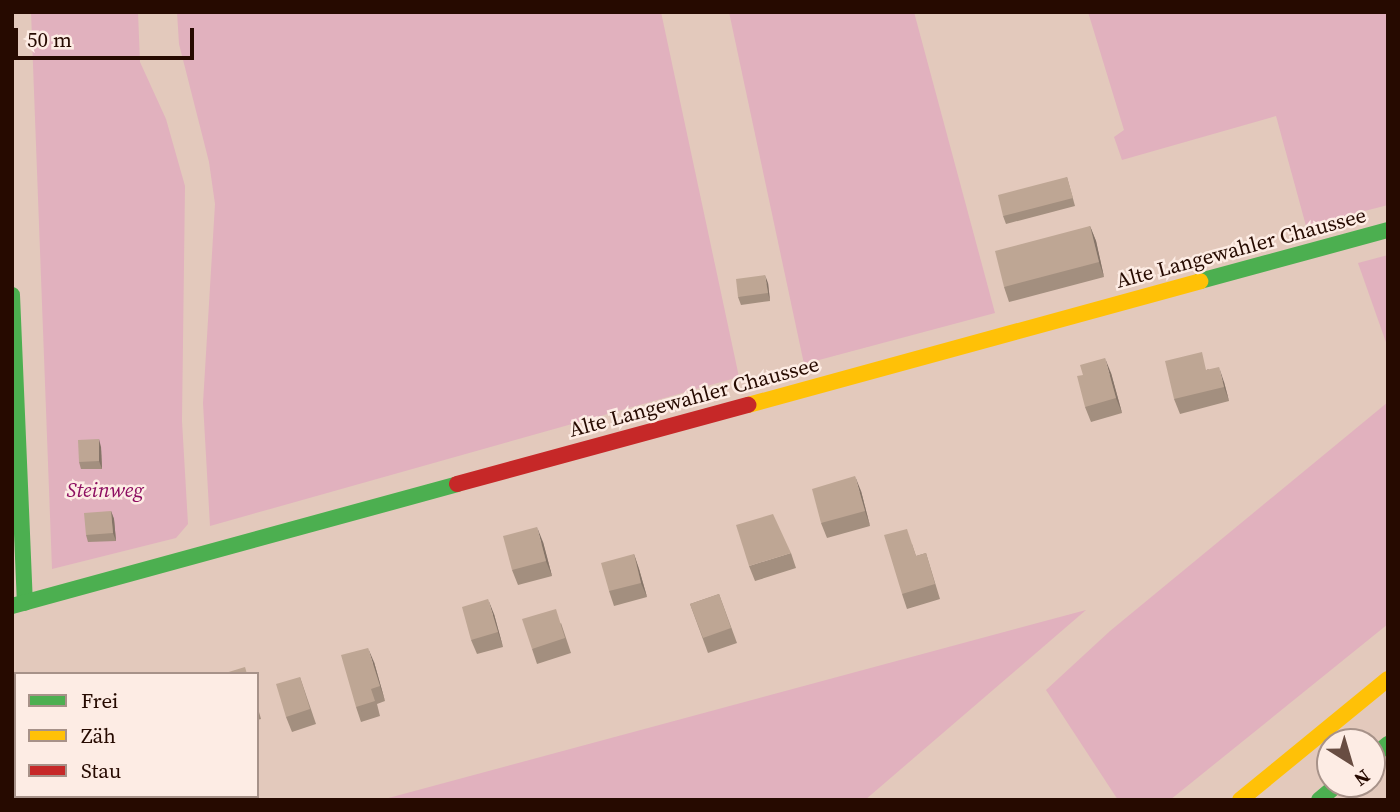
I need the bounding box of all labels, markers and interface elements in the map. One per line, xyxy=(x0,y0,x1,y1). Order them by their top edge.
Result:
scale bar xyxy=(18,14,198,58)
text: 50 m xyxy=(27,25,72,54)
street label: Alte Langewahler Chaussee xyxy=(1113,202,1369,294)
street label: Alte Langewahler Chaussee xyxy=(566,351,822,443)
park label: Steinweg xyxy=(66,477,144,503)
legend xyxy=(14,672,259,798)
text: Frei xyxy=(81,686,118,715)
text: Zäh xyxy=(81,721,116,750)
north arrow xyxy=(1316,728,1386,798)
text: Stau xyxy=(81,756,121,785)
text: N xyxy=(1349,764,1376,793)

